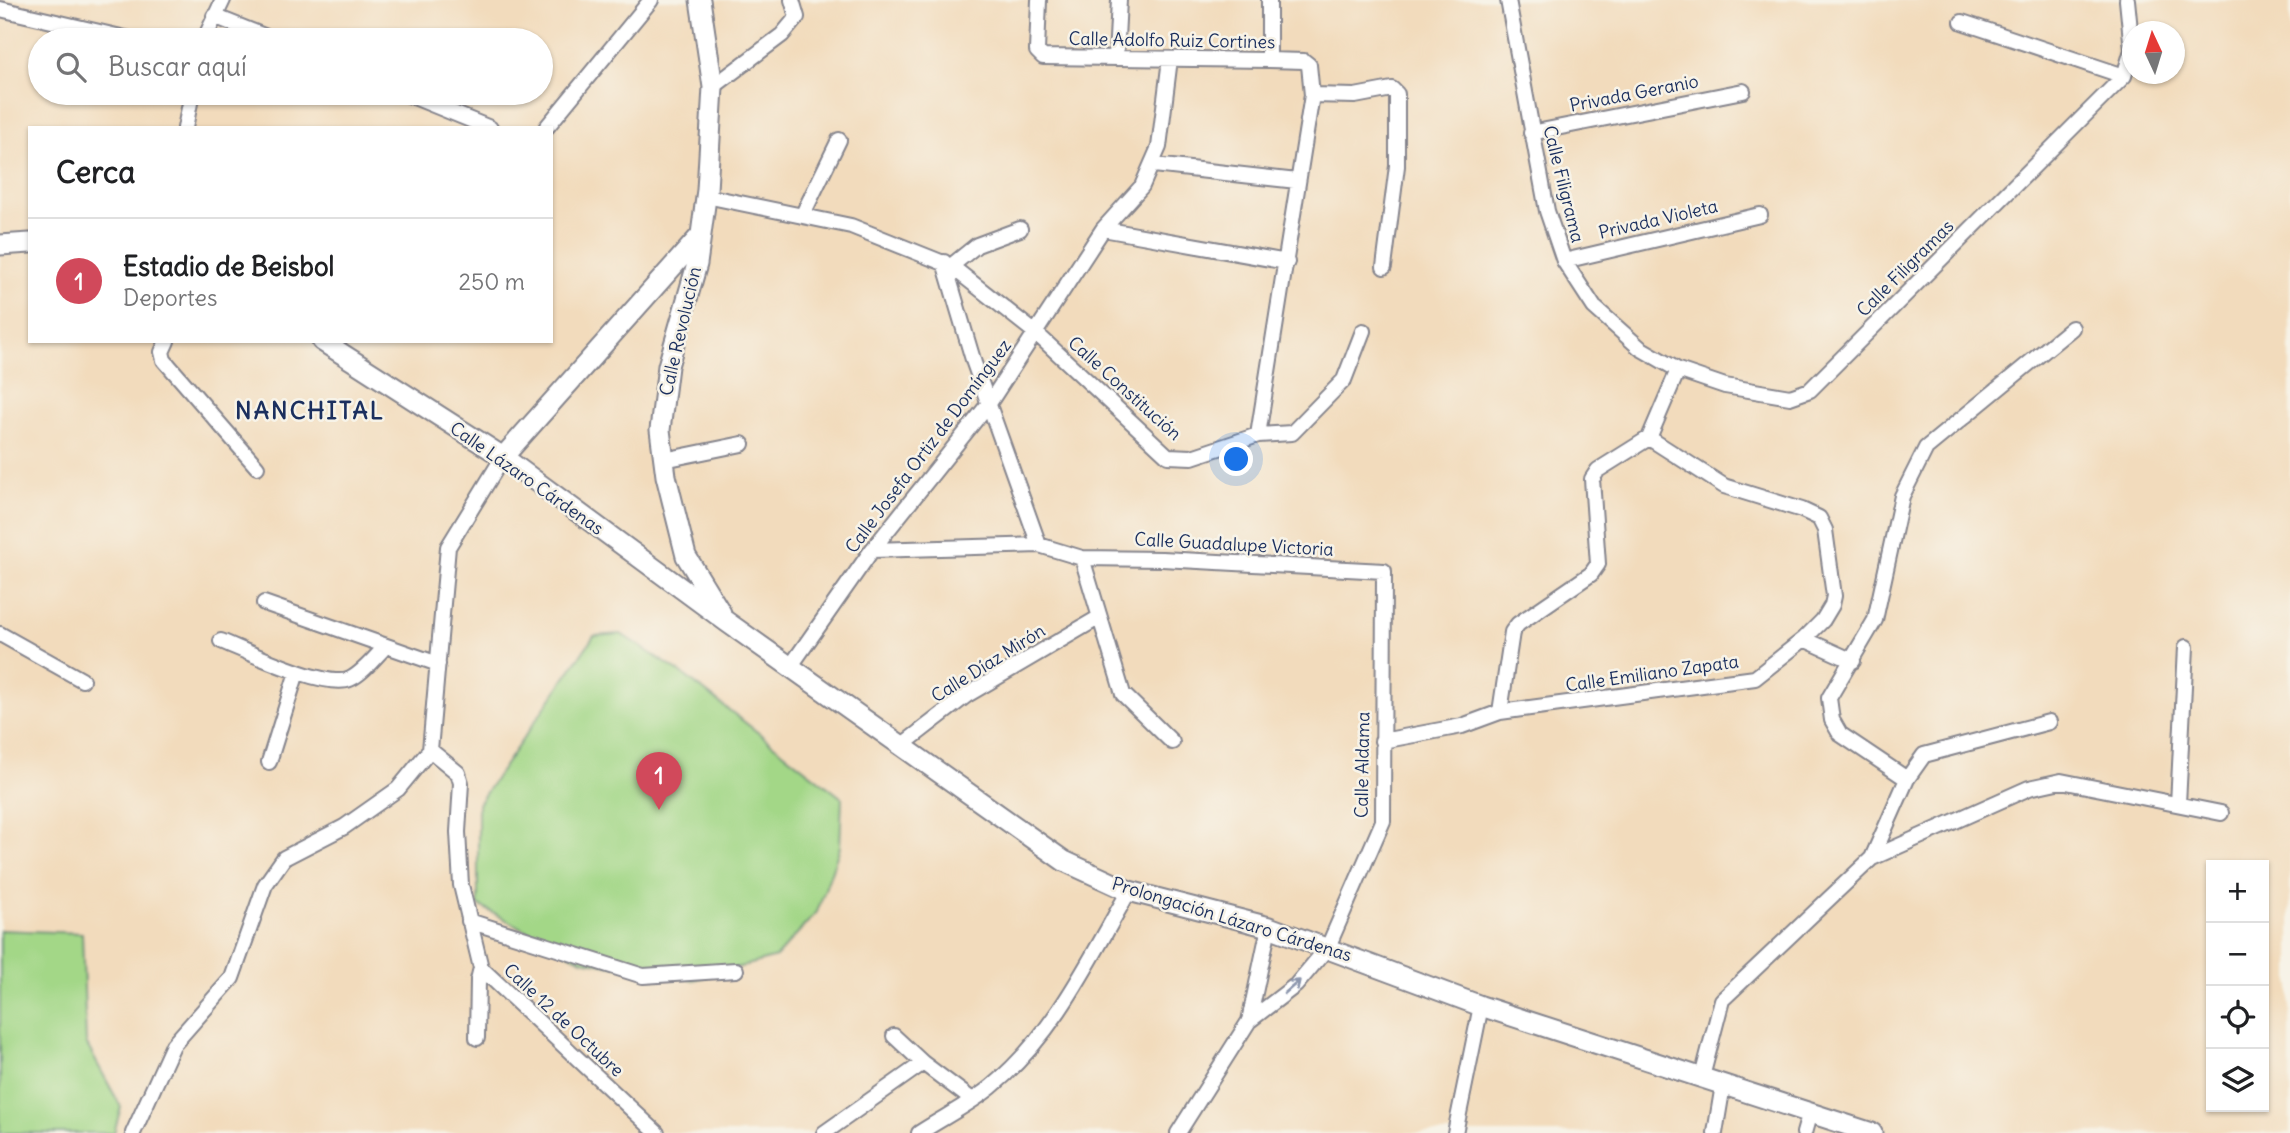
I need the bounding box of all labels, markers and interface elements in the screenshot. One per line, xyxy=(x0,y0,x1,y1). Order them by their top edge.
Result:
north arrow xyxy=(2122,21,2185,84)
street label: Calle Adolfo Ruiz Cortines xyxy=(1068,27,1276,53)
search box xyxy=(28,28,553,105)
icon: search xyxy=(52,48,90,86)
text: Buscar aquí xyxy=(108,50,247,83)
street label: Privada Geranio xyxy=(1568,69,1700,117)
street label: Calle Filigrama xyxy=(1538,123,1590,245)
text: Cerca xyxy=(56,153,135,191)
street label: Privada Violeta xyxy=(1596,194,1720,244)
street label: Calle Filigramas xyxy=(1852,215,1958,321)
text: Estadio de Beisbol xyxy=(123,250,334,283)
street label: Calle Revolución xyxy=(654,264,706,398)
text: 1 xyxy=(74,267,84,296)
text: 250 m xyxy=(458,267,525,296)
text: Deportes xyxy=(123,283,217,312)
street label: Calle Constitución xyxy=(1064,331,1186,445)
street label: Calle Josefa Ortiz de Domínguez xyxy=(840,334,1016,558)
district label: NANCHITAL xyxy=(235,395,385,425)
street label: Calle Lázaro Cárdenas xyxy=(446,416,608,540)
your location xyxy=(1219,442,1253,476)
street label: Calle Guadalupe Victoria xyxy=(1134,527,1334,561)
street label: Calle Díaz Mirón xyxy=(927,619,1049,707)
street label: Calle Emiliano Zapata xyxy=(1564,649,1740,697)
street label: Calle Aldama xyxy=(1350,712,1374,818)
pin: 1 xyxy=(636,752,682,810)
map controls xyxy=(2206,860,2269,1112)
button: + xyxy=(2206,860,2269,923)
street label: Prolongación Lázaro Cárdenas xyxy=(1109,872,1355,966)
button: − xyxy=(2206,923,2269,986)
street label: Calle 12 de Octubre xyxy=(499,958,629,1082)
one-way arrow xyxy=(1283,979,1301,995)
button: locate xyxy=(2206,986,2269,1049)
button: layers xyxy=(2206,1049,2269,1112)

